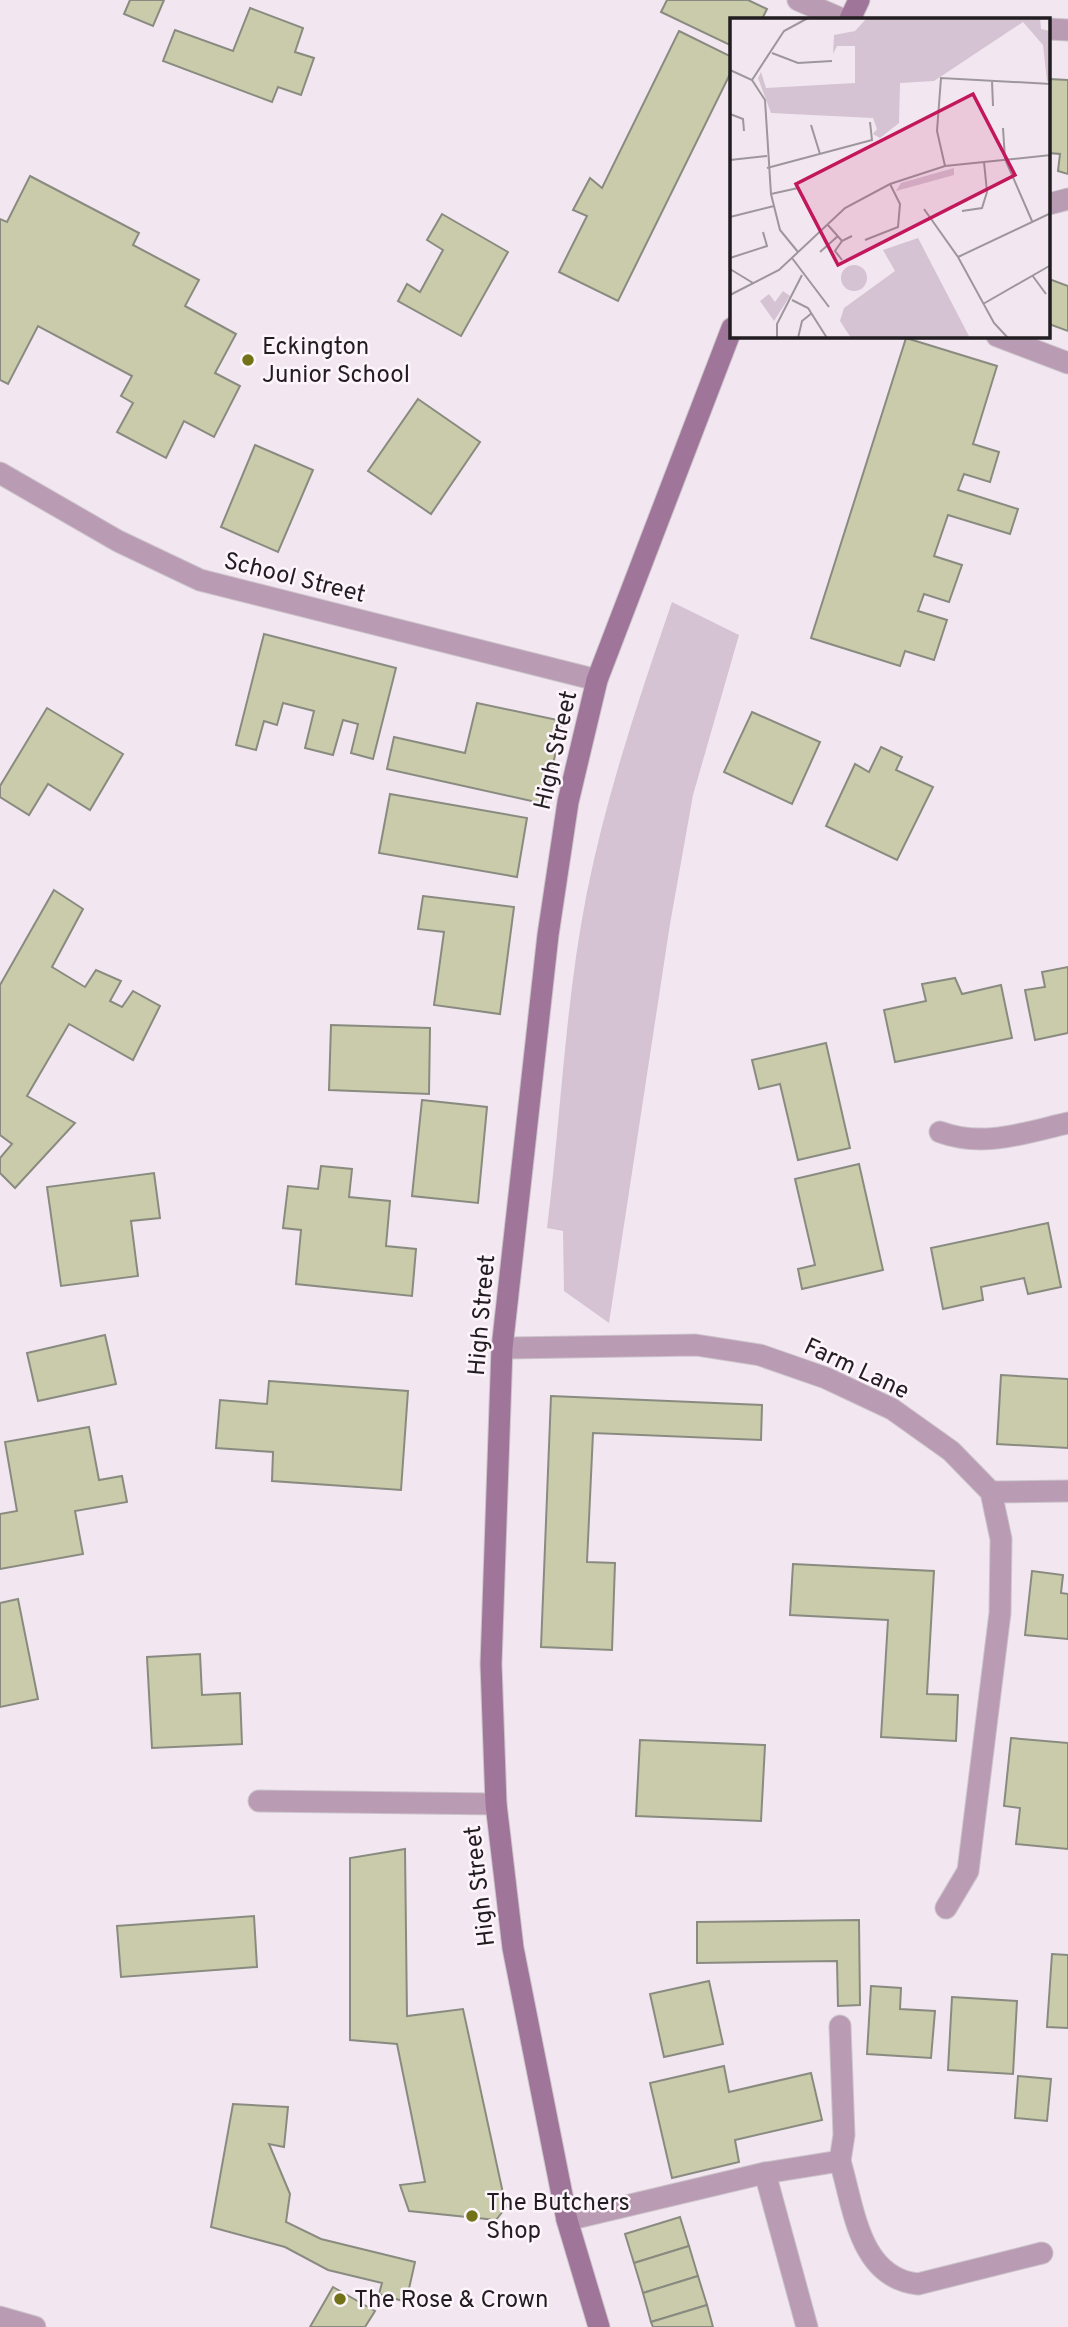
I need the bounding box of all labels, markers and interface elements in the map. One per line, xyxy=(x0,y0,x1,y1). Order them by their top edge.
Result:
inset map xyxy=(730,18,1050,338)
place label: Eckington Junior School xyxy=(262,333,410,391)
marker: Eckington Junior School xyxy=(240,352,256,368)
street label: School Street xyxy=(221,547,368,611)
street label: High Street xyxy=(529,688,585,813)
street label: High Street xyxy=(463,1253,503,1377)
street label: Farm Lane xyxy=(799,1332,914,1407)
street label: High Street xyxy=(459,1824,503,1948)
place label: The Butchers Shop xyxy=(486,2189,630,2247)
marker: The Butchers Shop xyxy=(464,2208,480,2224)
place label: The Rose & Crown xyxy=(354,2286,548,2316)
marker: The Rose & Crown xyxy=(332,2291,348,2307)

